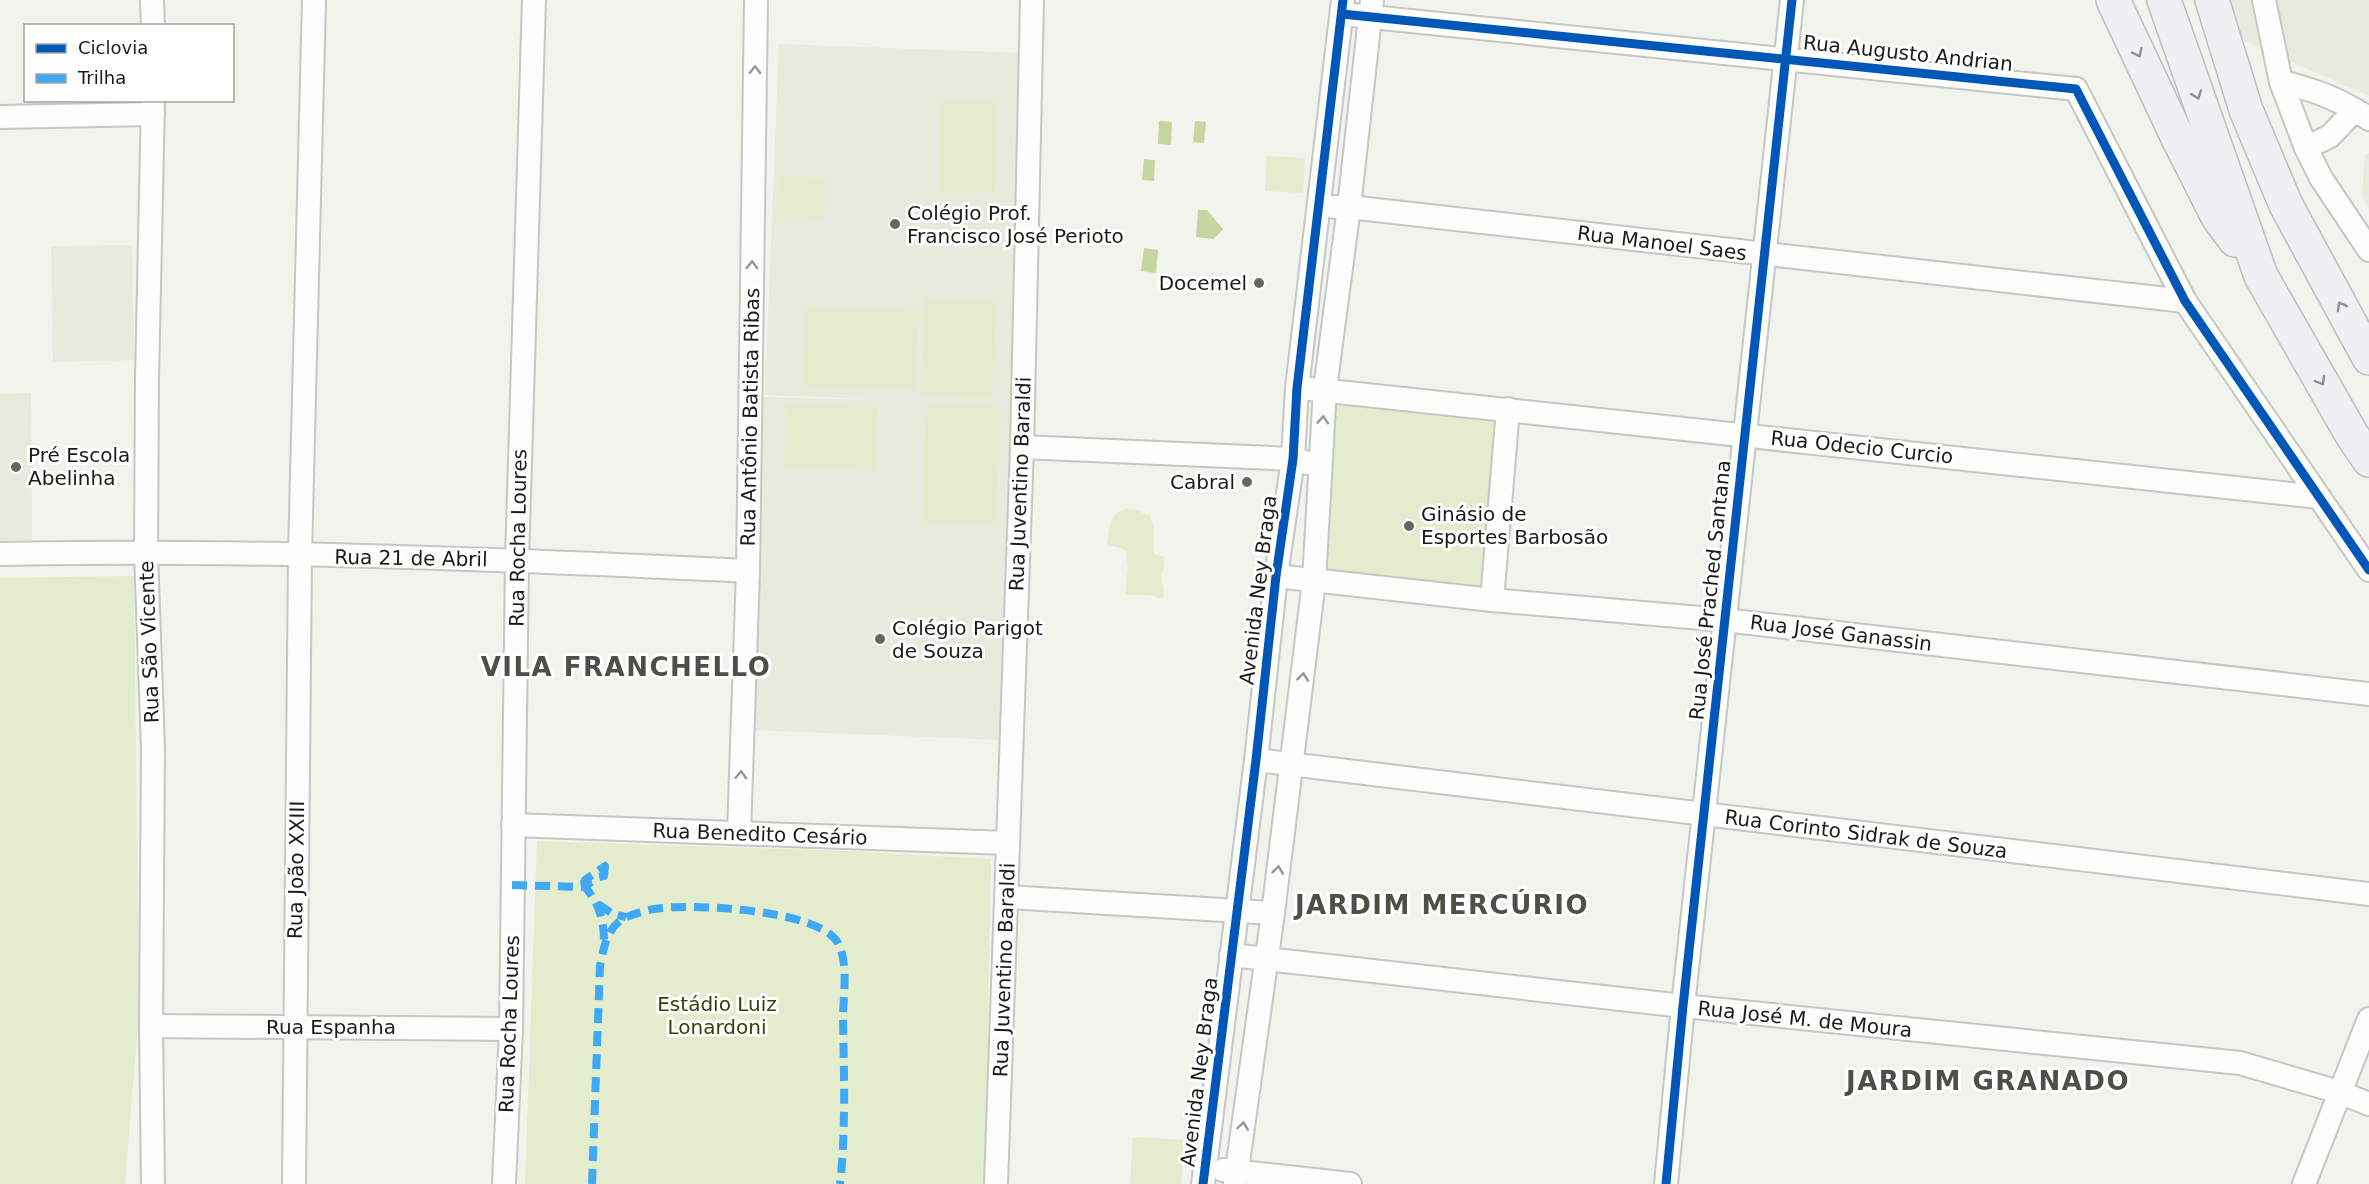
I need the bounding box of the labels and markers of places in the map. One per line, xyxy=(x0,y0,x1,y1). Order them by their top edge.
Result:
place label: Colégio Prof. Francisco José Perioto xyxy=(907,201,1124,248)
marker: Colégio Prof. Francisco José Perioto xyxy=(888,217,902,231)
place label: Docemel xyxy=(1159,271,1247,295)
marker: Docemel xyxy=(1252,276,1266,290)
place label: Pré Escola Abelinha xyxy=(28,443,130,490)
marker: Pré Escola Abelinha xyxy=(9,460,23,474)
place label: Cabral xyxy=(1170,470,1235,494)
marker: Cabral xyxy=(1240,475,1254,489)
place label: Ginásio de Esportes Barbosão xyxy=(1421,502,1608,549)
marker: Ginásio de Esportes Barbosão xyxy=(1402,519,1416,533)
place label: Colégio Parigot de Souza xyxy=(892,616,1043,663)
marker: Colégio Parigot de Souza xyxy=(873,632,887,646)

